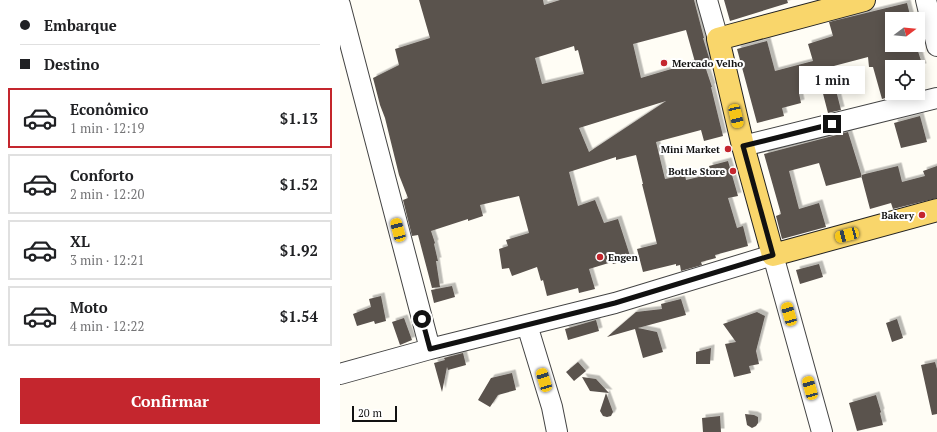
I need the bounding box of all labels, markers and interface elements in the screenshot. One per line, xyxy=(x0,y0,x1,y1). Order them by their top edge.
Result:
north arrow xyxy=(885,12,925,52)
map controls xyxy=(885,12,925,100)
text: Embarque xyxy=(44,15,117,35)
text: Destino xyxy=(44,54,99,74)
place label: Mercado Velho xyxy=(672,57,743,70)
marker: Mercado Velho xyxy=(659,58,669,68)
button: locate xyxy=(885,60,925,100)
callout: 1 min xyxy=(799,66,865,94)
text: 1 min xyxy=(814,71,850,89)
text: Econômico xyxy=(70,99,148,119)
icon: car xyxy=(22,100,58,136)
car xyxy=(727,103,745,129)
text: $1.13 xyxy=(280,108,318,128)
route end xyxy=(823,115,841,133)
text: 1 min · 12:19 xyxy=(70,119,144,137)
place label: Mini Market xyxy=(661,143,720,156)
marker: Mini Market xyxy=(723,144,733,154)
text: Conforto xyxy=(70,165,134,185)
place label: Bottle Store xyxy=(668,165,726,178)
icon: car xyxy=(22,166,58,202)
marker: Bottle Store xyxy=(728,166,738,176)
text: $1.52 xyxy=(280,174,318,194)
text: 2 min · 12:20 xyxy=(70,185,144,203)
place label: Bakery xyxy=(881,209,915,222)
marker: Bakery xyxy=(917,210,927,220)
car xyxy=(389,217,407,243)
car xyxy=(834,226,860,244)
text: XL xyxy=(70,231,90,251)
icon: car xyxy=(22,232,58,268)
text: $1.92 xyxy=(280,240,318,260)
text: 3 min · 12:21 xyxy=(70,251,144,269)
place label: Engen xyxy=(608,251,638,264)
marker: Engen xyxy=(595,252,605,262)
text: Moto xyxy=(70,297,108,317)
icon: car xyxy=(22,298,58,334)
car xyxy=(780,301,798,327)
text: $1.54 xyxy=(280,306,318,326)
route start xyxy=(413,310,431,328)
text: 4 min · 12:22 xyxy=(70,317,144,335)
car xyxy=(535,367,553,393)
car xyxy=(801,375,819,401)
button: Confirmar xyxy=(20,378,320,424)
scale bar xyxy=(352,404,397,423)
text: 20 m xyxy=(358,406,382,420)

